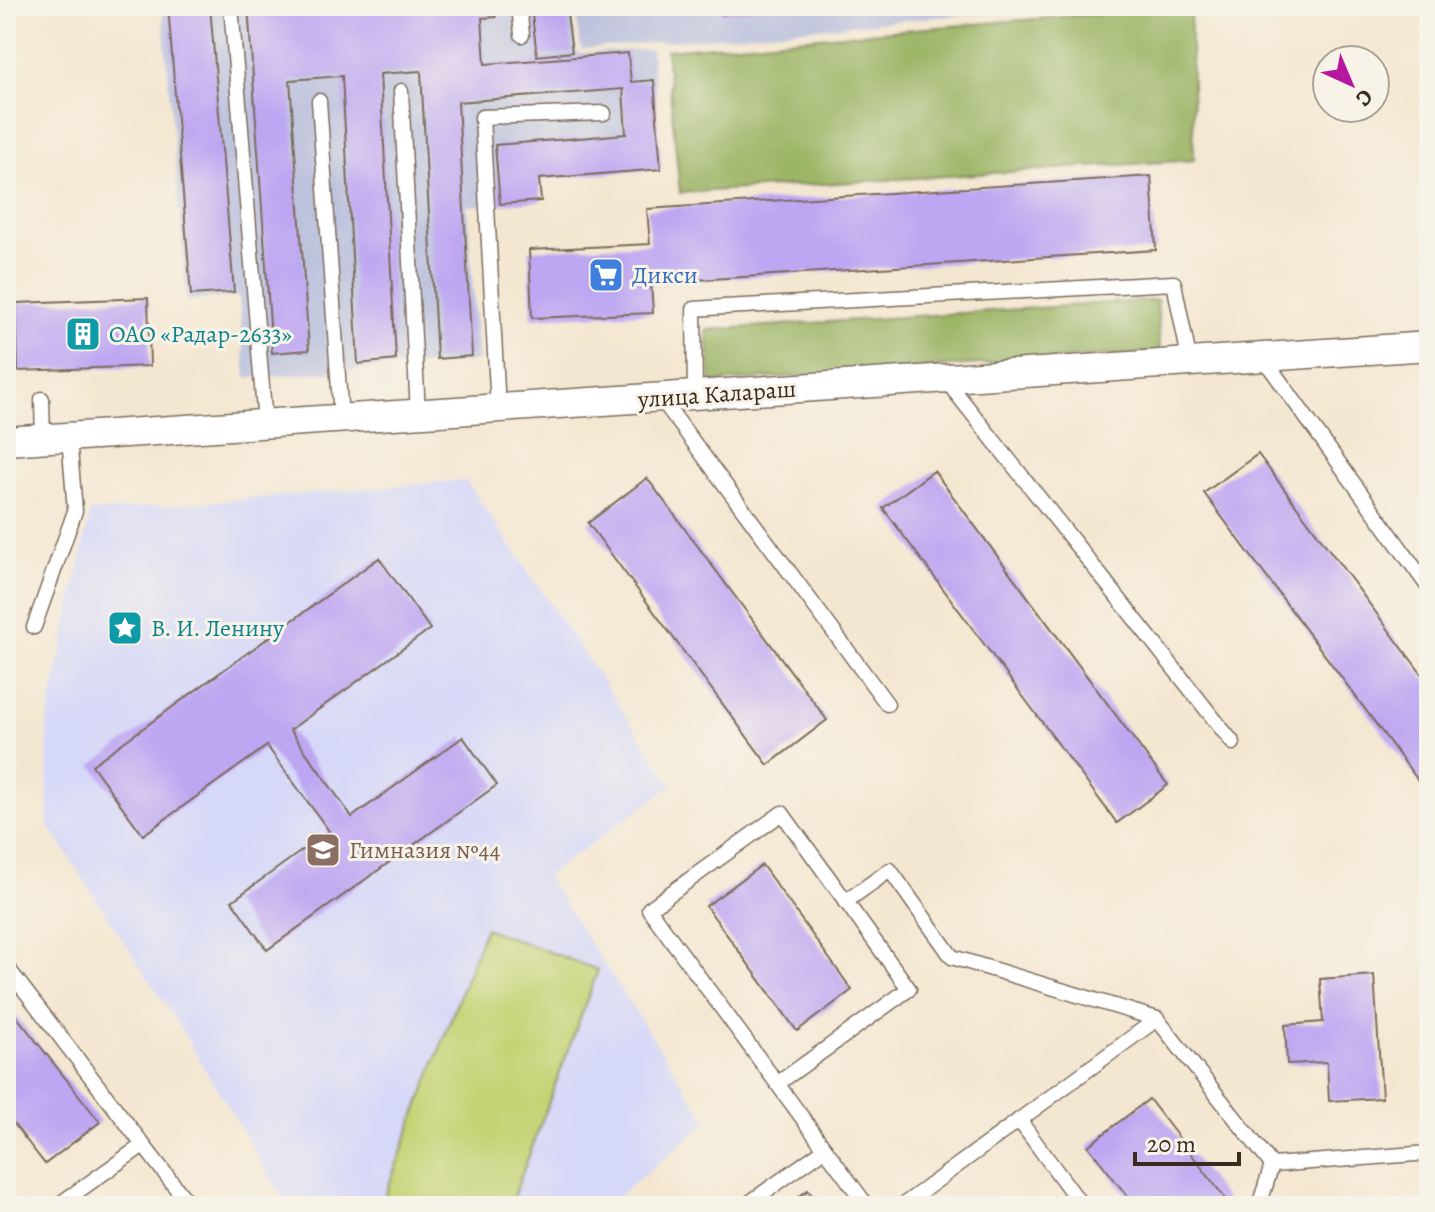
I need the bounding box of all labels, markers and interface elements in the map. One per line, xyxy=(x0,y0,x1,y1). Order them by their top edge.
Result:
north arrow xyxy=(1311,44,1391,124)
text: С xyxy=(1349,82,1379,113)
supermarket icon: Дикси xyxy=(587,256,625,294)
place label: Дикси xyxy=(632,259,698,291)
building icon: ОАО «Радар-2633» xyxy=(64,315,102,353)
place label: ОАО «Радар-2633» xyxy=(109,318,292,350)
street label: улица Калараш xyxy=(636,373,797,416)
place icon: В. И. Ленину xyxy=(106,609,144,647)
place label: В. И. Ленину xyxy=(151,612,284,644)
school or university icon: Гимназия №44 xyxy=(304,831,342,869)
place label: Гимназия №44 xyxy=(349,834,500,866)
scale bar xyxy=(1135,1116,1239,1166)
text: 20 m xyxy=(1147,1128,1196,1160)

